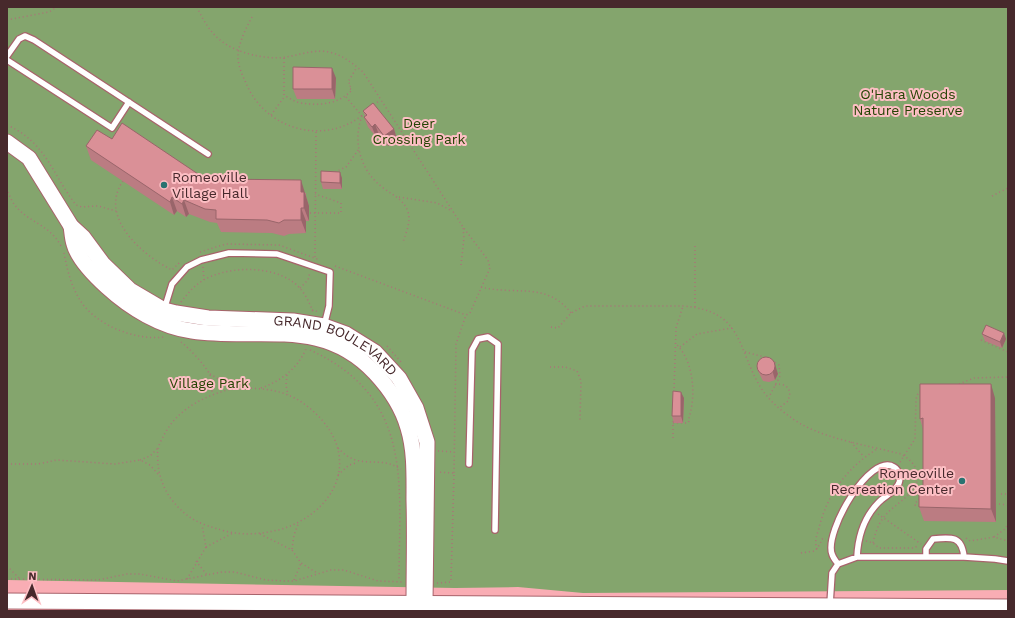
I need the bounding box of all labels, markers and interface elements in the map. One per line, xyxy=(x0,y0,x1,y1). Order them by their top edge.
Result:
park label: O'Hara Woods Nature Preserve xyxy=(853,86,963,118)
park label: Deer Crossing Park xyxy=(373,115,466,147)
place label: Romeoville Village Hall xyxy=(172,169,249,201)
marker: Romeoville Village Hall xyxy=(159,180,169,190)
street label: GRAND BOULEVARD xyxy=(273,312,401,379)
park label: Village Park xyxy=(169,375,249,391)
place label: Romeoville Recreation Center xyxy=(830,465,954,497)
marker: Romeoville Recreation Center xyxy=(957,476,967,486)
north arrow xyxy=(12,566,52,606)
text: N xyxy=(28,570,37,583)

